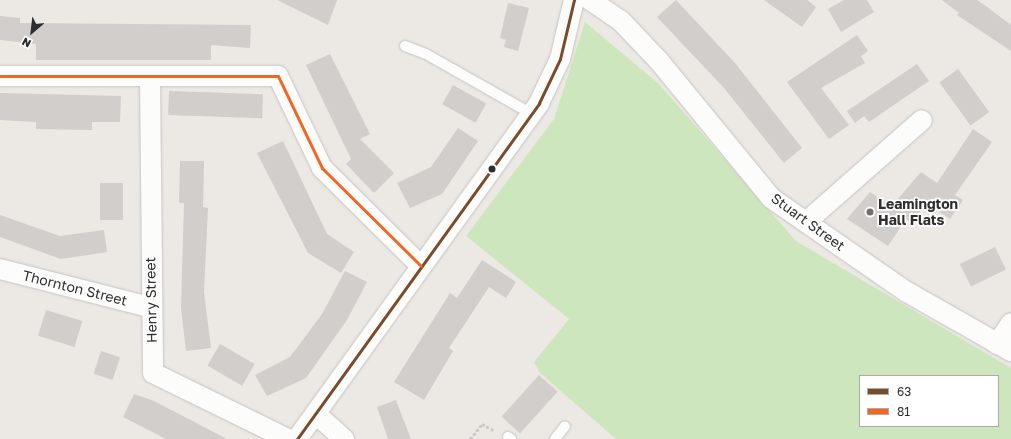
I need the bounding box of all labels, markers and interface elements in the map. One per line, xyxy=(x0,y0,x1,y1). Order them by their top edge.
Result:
north arrow xyxy=(12,12,52,52)
text: N xyxy=(19,35,33,51)
unlabelled marker xyxy=(487,164,497,174)
street label: Stuart Street xyxy=(768,190,848,254)
place label: Leamington Hall Flats xyxy=(878,196,958,228)
marker: Leamington Hall Flats xyxy=(865,207,875,217)
street label: Henry Street xyxy=(142,257,160,343)
street label: Thornton Street xyxy=(21,267,129,309)
legend xyxy=(859,375,999,427)
text: 63 xyxy=(897,384,911,399)
text: 81 xyxy=(897,404,910,419)

